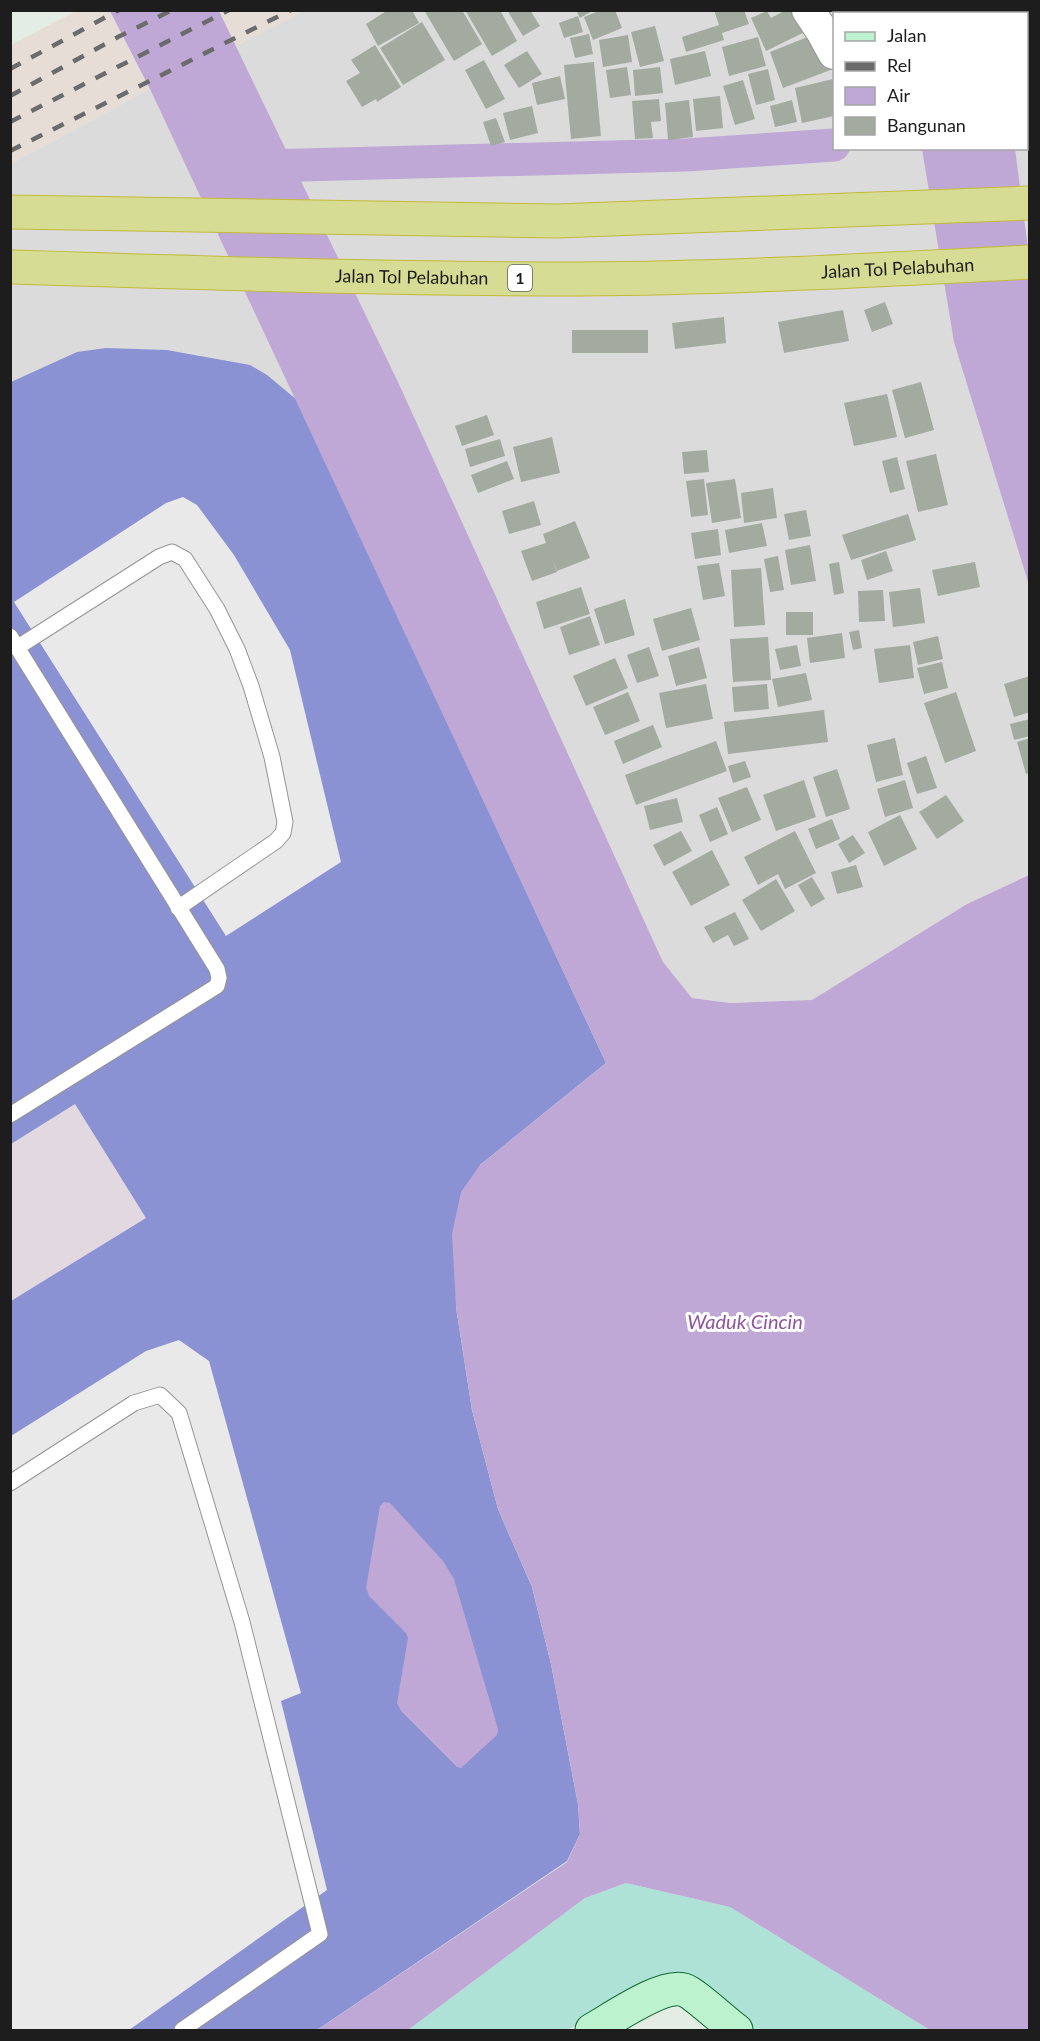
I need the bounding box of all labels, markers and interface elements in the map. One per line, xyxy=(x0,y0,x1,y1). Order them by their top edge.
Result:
legend xyxy=(833,12,1028,150)
text: Jalan xyxy=(887,24,926,46)
text: Rel xyxy=(887,54,911,76)
text: Air xyxy=(887,84,910,106)
text: Bangunan xyxy=(887,114,966,136)
street label: Jalan Tol Pelabuhan xyxy=(821,253,975,282)
street label: Jalan Tol Pelabuhan xyxy=(335,264,489,289)
road number: 1 xyxy=(508,265,532,291)
water label: Waduk Cincin xyxy=(687,1309,803,1333)

